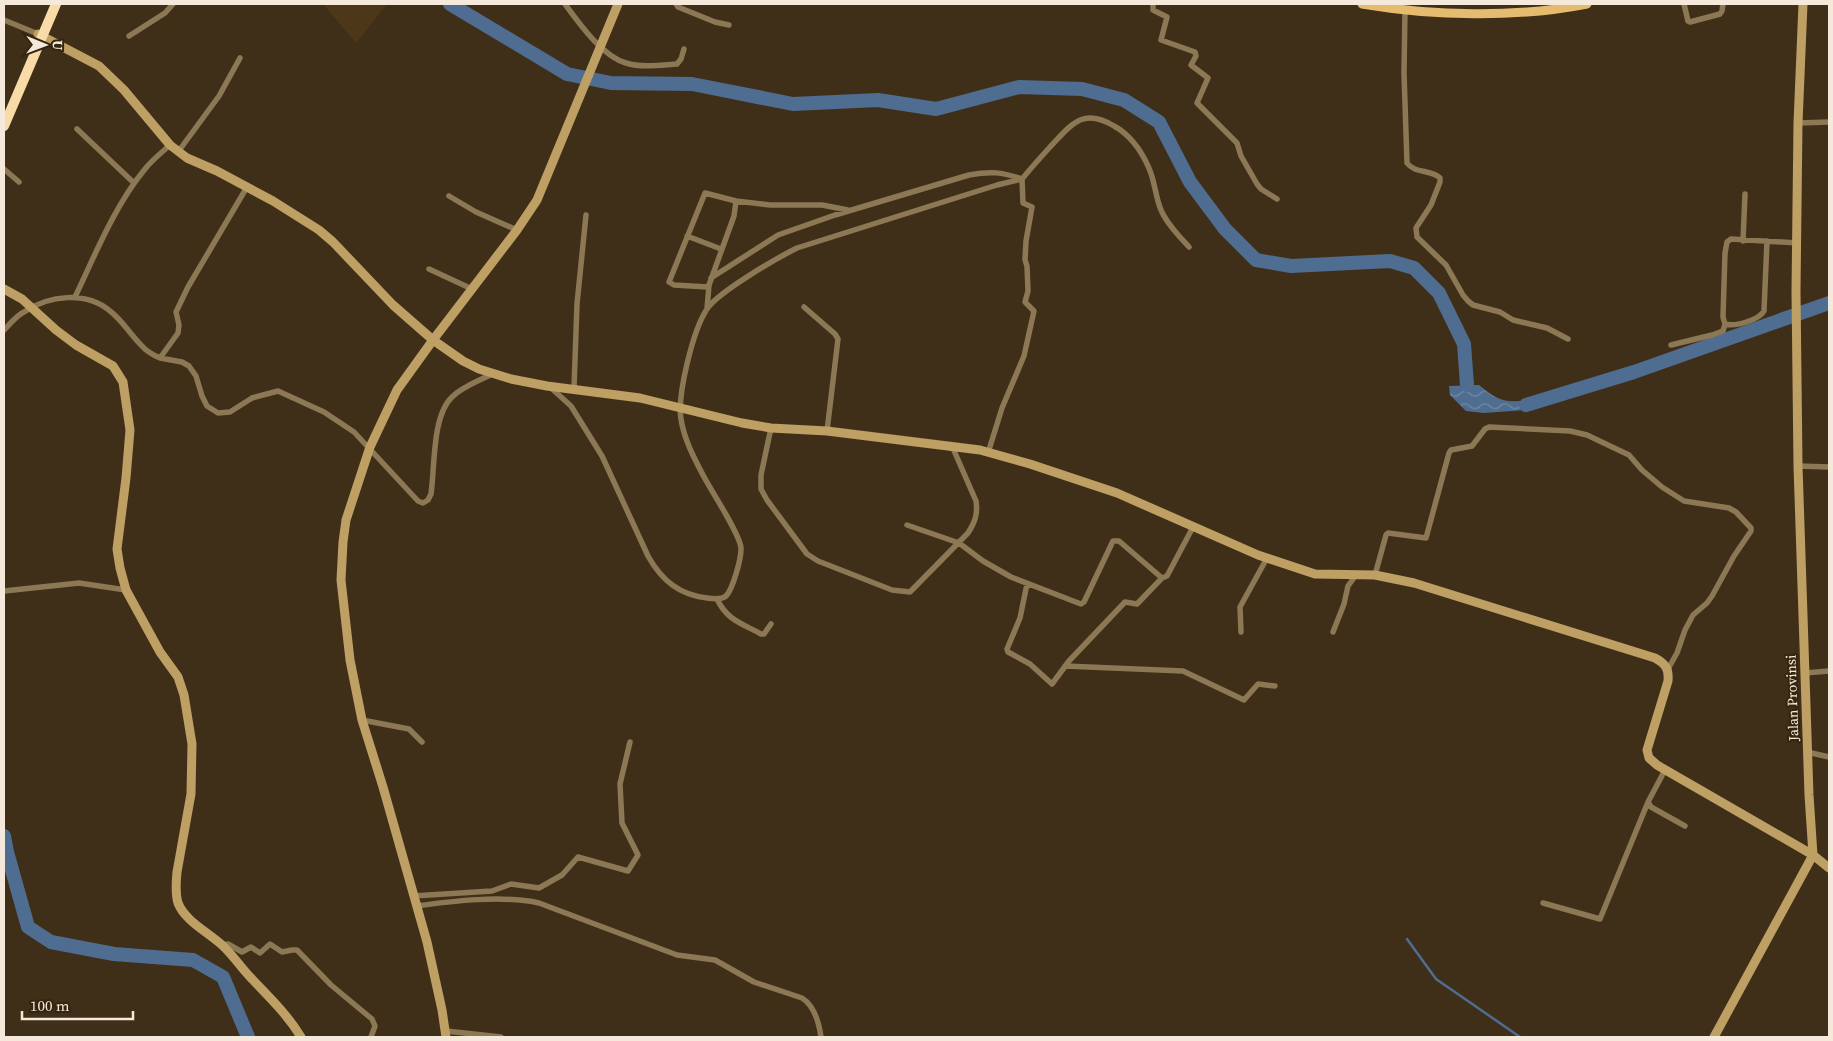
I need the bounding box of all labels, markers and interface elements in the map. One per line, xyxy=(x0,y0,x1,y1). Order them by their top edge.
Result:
north arrow xyxy=(20,20,70,70)
text: U xyxy=(48,40,68,51)
street label: Jalan Provinsi xyxy=(1780,654,1804,743)
scale bar xyxy=(22,988,134,1020)
text: 100 m xyxy=(30,995,70,1016)

